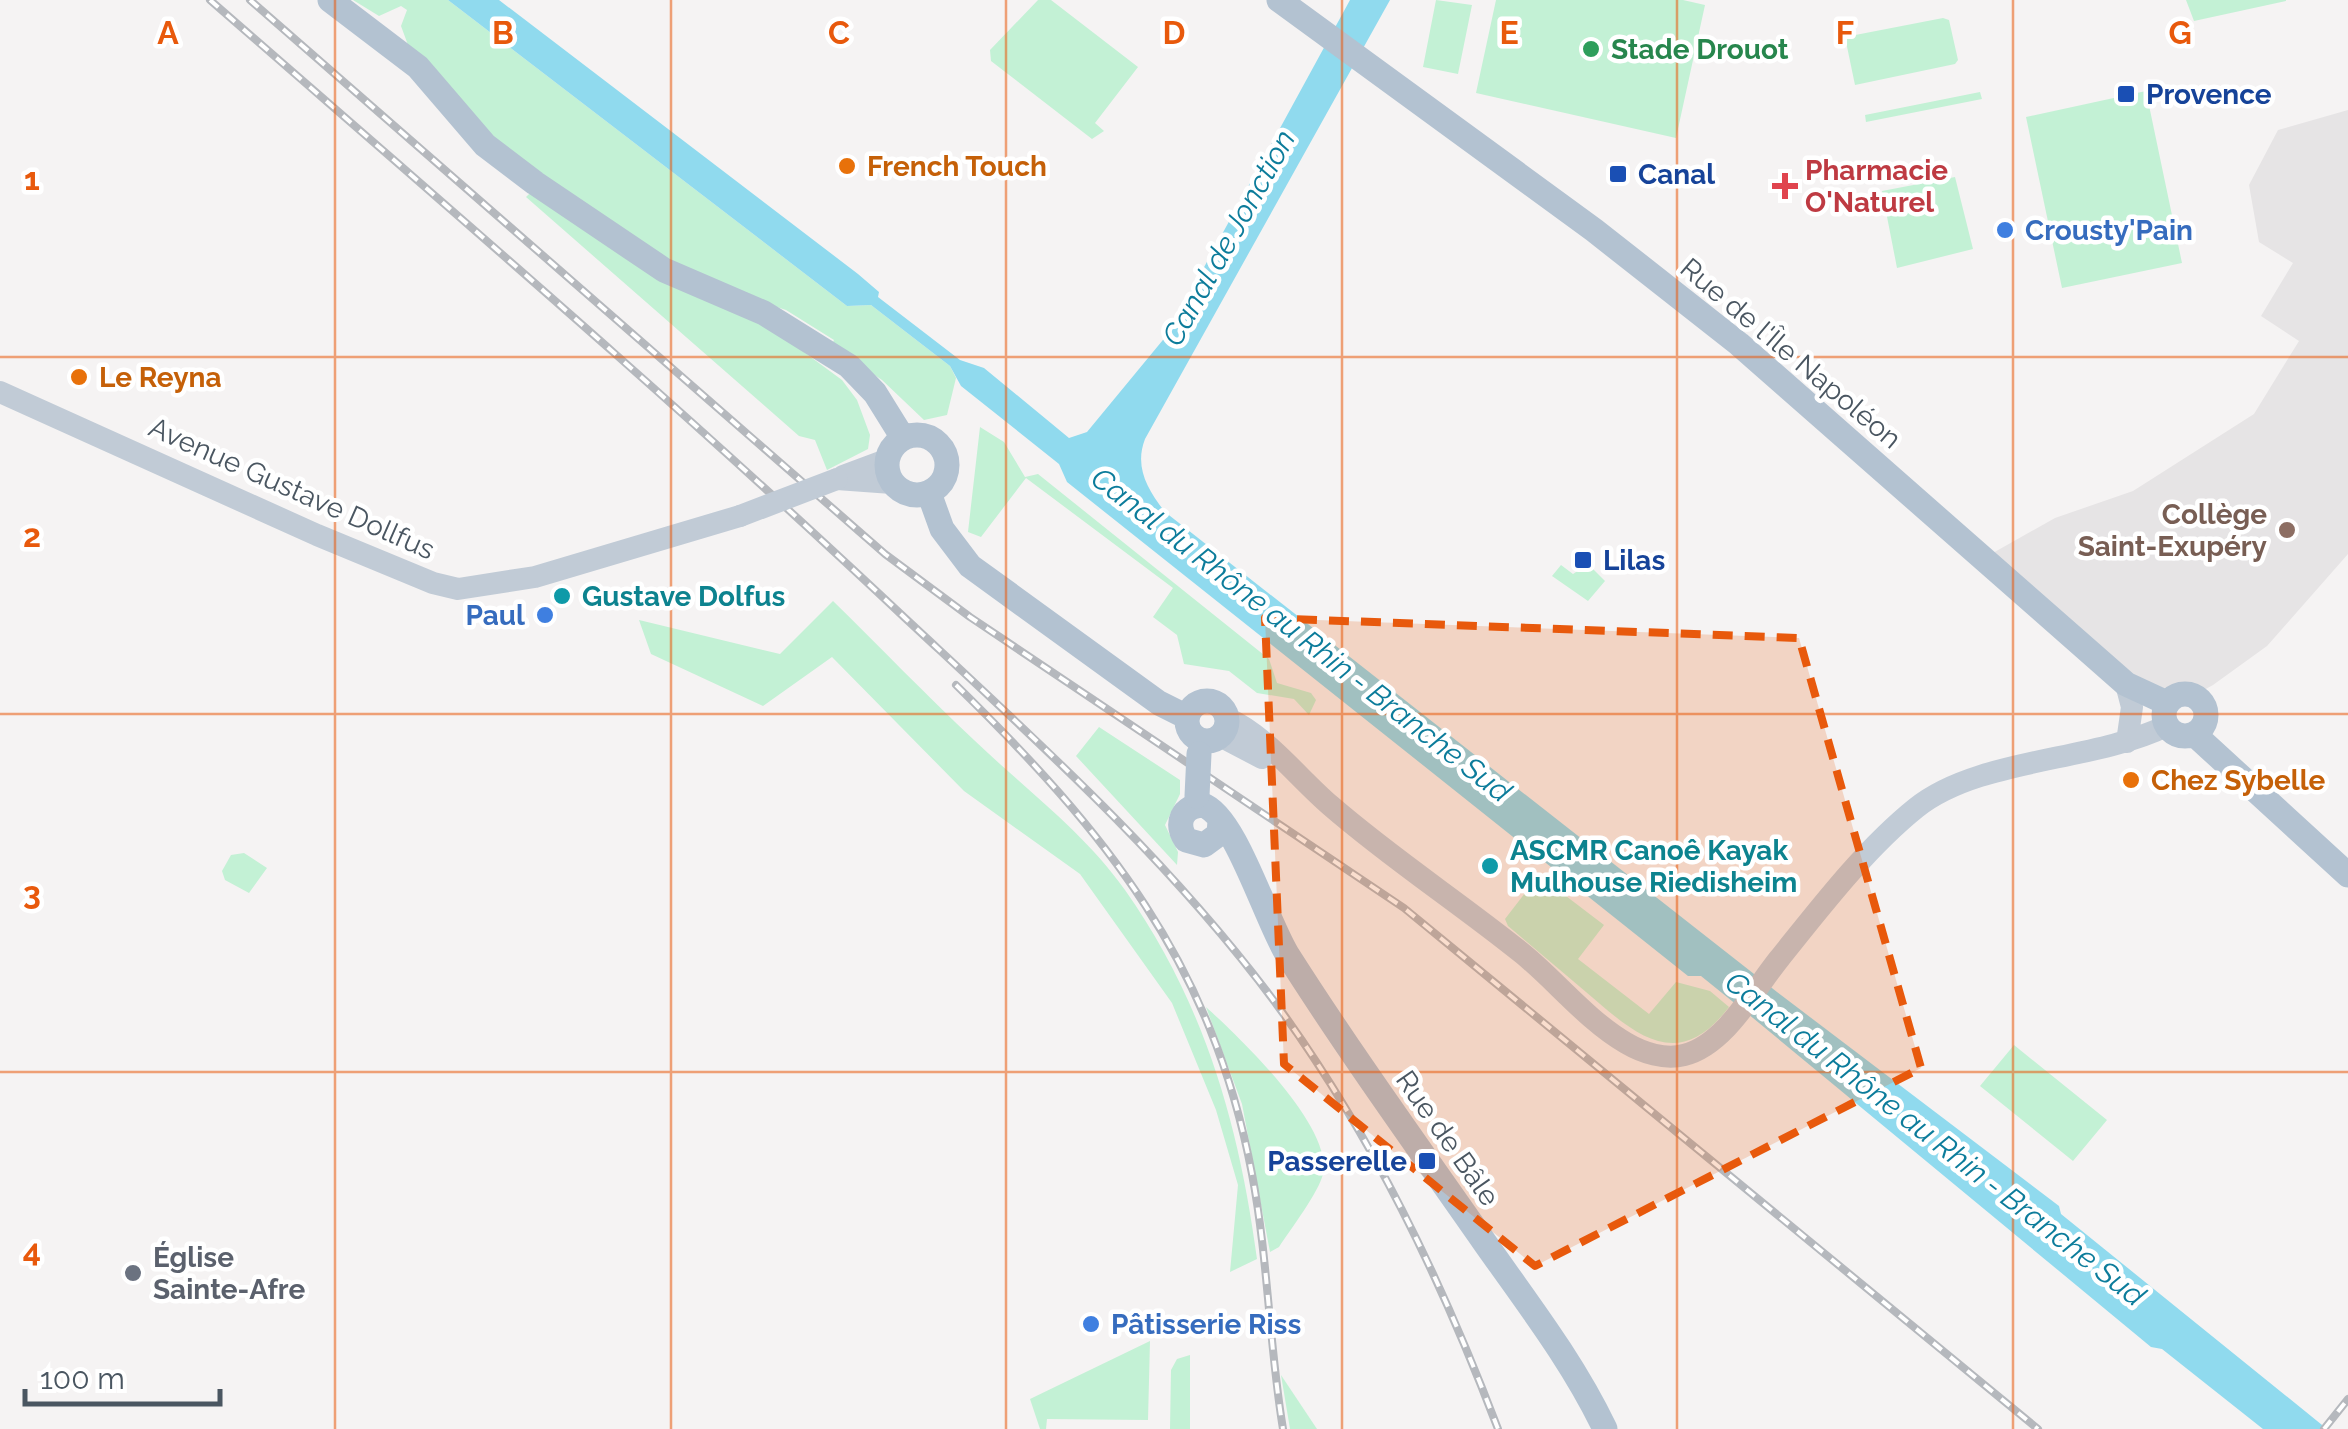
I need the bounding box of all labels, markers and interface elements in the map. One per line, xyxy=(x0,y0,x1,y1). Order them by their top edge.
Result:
text: A xyxy=(157,14,179,51)
text: B xyxy=(492,14,514,51)
text: C xyxy=(828,14,850,51)
text: D xyxy=(1163,14,1185,51)
text: E xyxy=(1499,14,1519,51)
text: F xyxy=(1836,14,1854,51)
text: G xyxy=(2168,14,2192,51)
place label: Stade Drouot xyxy=(1611,33,1789,66)
marker: Stade Drouot xyxy=(1580,38,1602,60)
place label: Provence xyxy=(2146,78,2272,111)
marker: Provence xyxy=(2115,83,2137,105)
water label: Canal de Jonction xyxy=(1155,124,1302,352)
place label: French Touch xyxy=(867,150,1047,183)
place label: Pharmacie O'Naturel xyxy=(1805,154,1948,219)
marker: French Touch xyxy=(836,155,858,177)
place label: Canal xyxy=(1638,158,1715,191)
text: 1 xyxy=(24,160,40,197)
marker: Canal xyxy=(1607,163,1629,185)
marker: Pharmacie O'Naturel xyxy=(1774,175,1796,197)
place label: Crousty'Pain xyxy=(2025,214,2193,247)
marker: Crousty'Pain xyxy=(1994,219,2016,241)
street label: Rue de l'Île Napoléon xyxy=(1674,251,1908,455)
place label: Le Reyna xyxy=(99,361,222,394)
marker: Le Reyna xyxy=(68,366,90,388)
street label: Avenue Gustave Dollfus xyxy=(144,411,440,566)
water label: Canal du Rhône au Rhin - Branche Sud xyxy=(1085,460,1519,810)
place label: Collège Saint-Exupéry xyxy=(2078,498,2268,563)
text: 2 xyxy=(23,517,41,554)
marker: Collège Saint-Exupéry xyxy=(2276,519,2298,541)
place label: Lilas xyxy=(1603,544,1665,577)
marker: Lilas xyxy=(1572,549,1594,571)
place label: Gustave Dolfus xyxy=(582,580,785,613)
marker: Gustave Dolfus xyxy=(551,585,573,607)
place label: Paul xyxy=(465,599,525,632)
marker: Paul xyxy=(534,604,556,626)
place label: Chez Sybelle xyxy=(2151,764,2326,797)
marker: Chez Sybelle xyxy=(2120,769,2142,791)
place label: ASCMR Canoê Kayak Mulhouse Riedisheim xyxy=(1510,834,1797,899)
marker: ASCMR Canoê Kayak Mulhouse Riedisheim xyxy=(1479,855,1501,877)
text: 3 xyxy=(23,874,41,911)
water label: Canal du Rhône au Rhin - Branche Sud xyxy=(1719,964,2153,1314)
street label: Rue de Bâle xyxy=(1389,1064,1506,1212)
place label: Passerelle xyxy=(1267,1145,1407,1178)
marker: Passerelle xyxy=(1416,1150,1438,1172)
text: 4 xyxy=(23,1232,41,1269)
place label: Église Sainte-Afre xyxy=(153,1241,306,1306)
marker: Église Sainte-Afre xyxy=(122,1262,144,1284)
place label: Pâtisserie Riss xyxy=(1111,1308,1301,1341)
marker: Pâtisserie Riss xyxy=(1080,1313,1102,1335)
scale bar xyxy=(25,1344,220,1406)
text: 100 m xyxy=(40,1361,125,1396)

